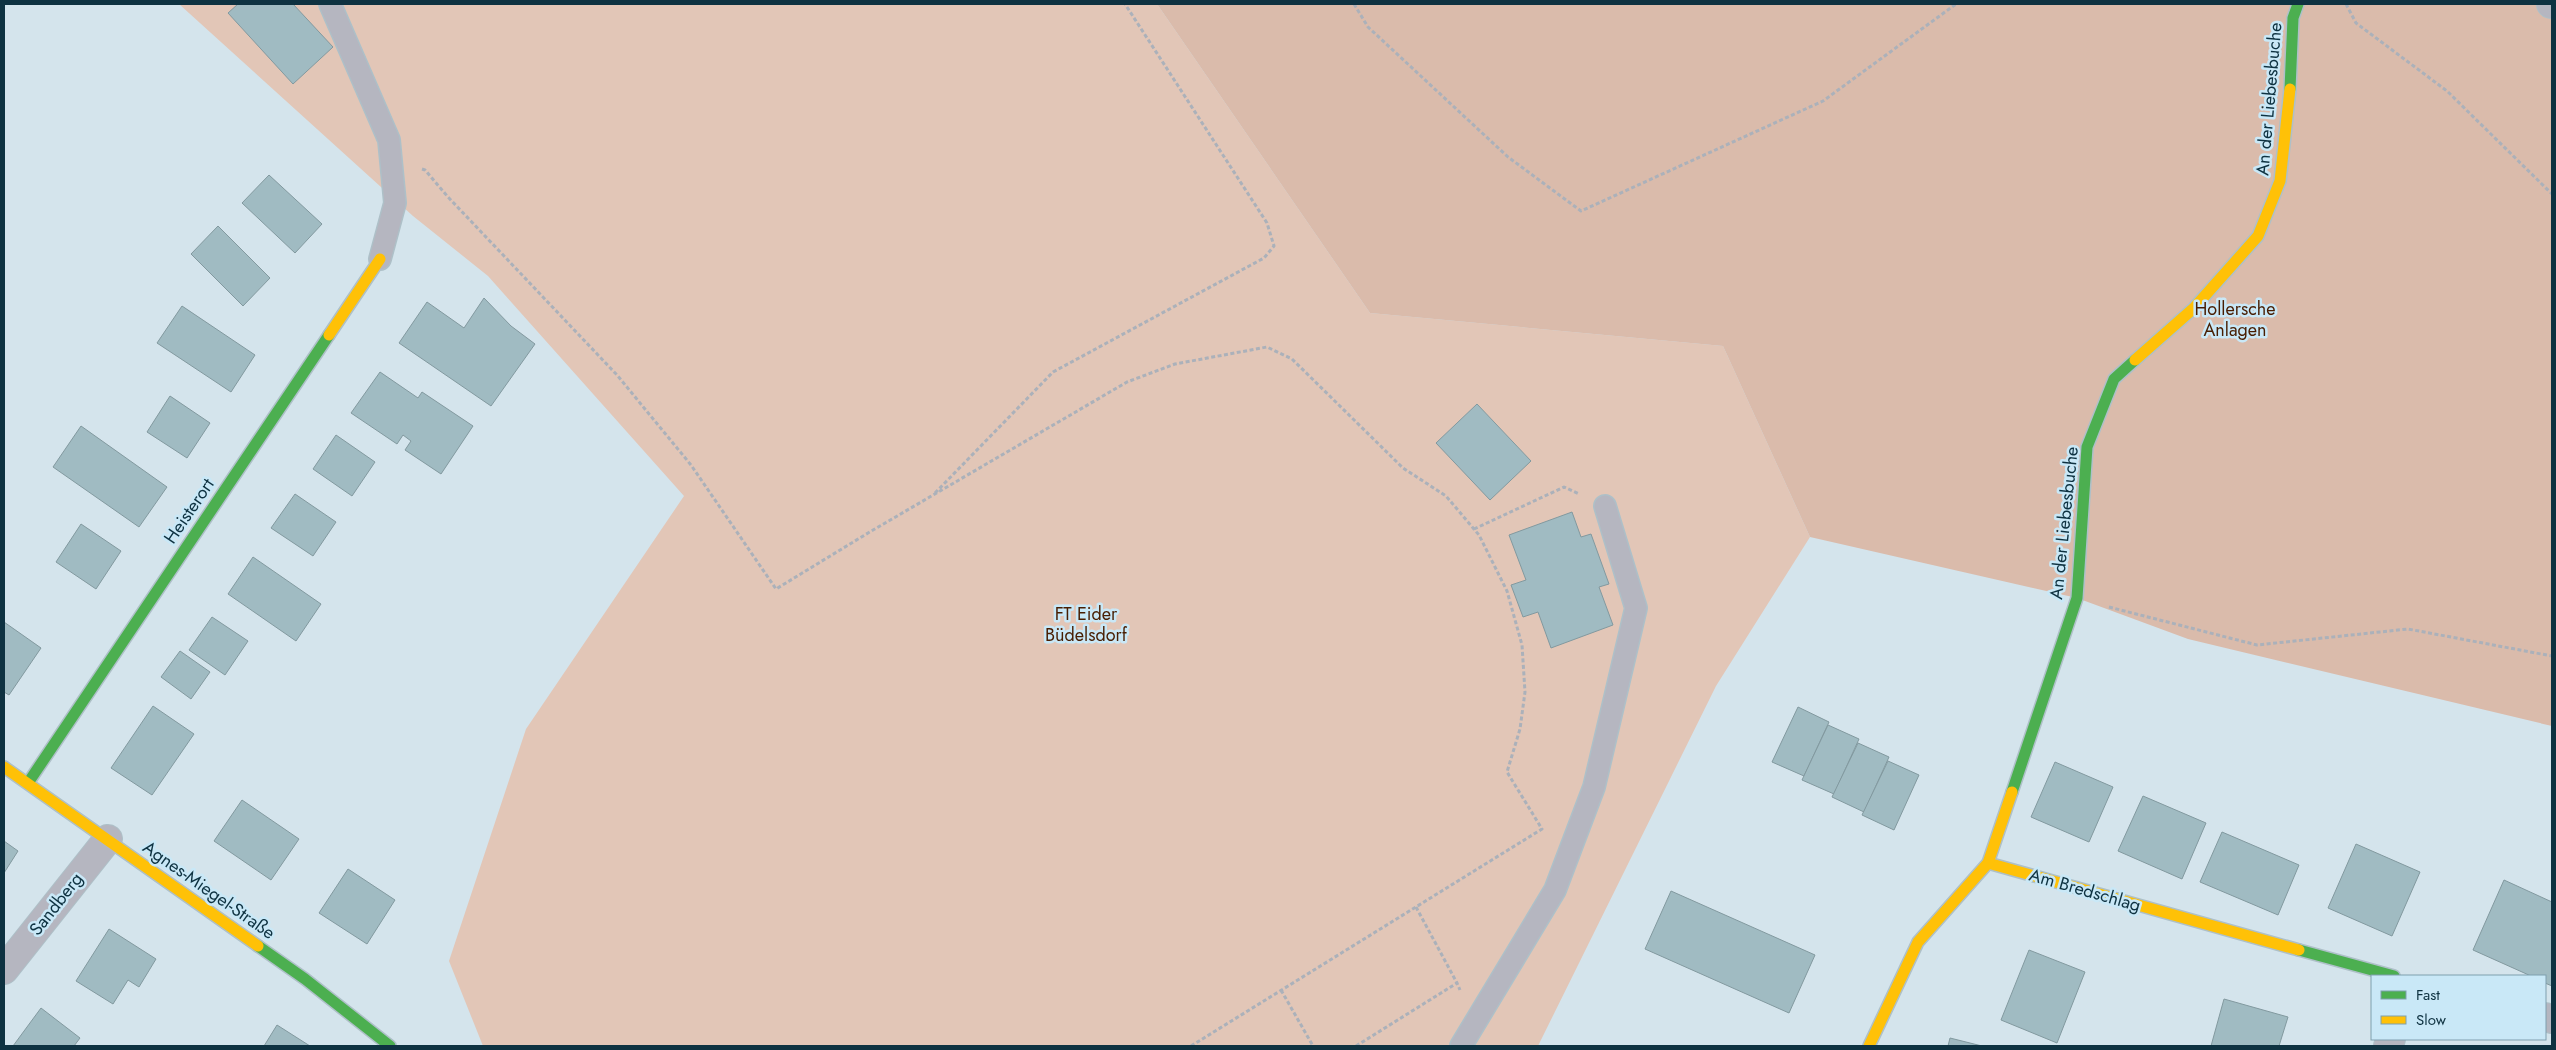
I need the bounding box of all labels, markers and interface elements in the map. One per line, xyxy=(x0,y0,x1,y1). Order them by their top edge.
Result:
street label: An der Liebesbuche xyxy=(2249,21,2289,177)
park label: Hollersche Anlagen xyxy=(2195,296,2276,343)
street label: An der Liebesbuche xyxy=(2043,445,2085,601)
street label: Heisterort xyxy=(158,473,221,549)
park label: FT Eider Büdelsdorf xyxy=(1045,601,1128,648)
street label: Agnes-Miegel-Straße xyxy=(138,835,280,945)
street label: Am Bredschlag xyxy=(2026,862,2144,918)
street label: Sandberg xyxy=(23,867,89,941)
legend xyxy=(2371,975,2546,1040)
text: Fast xyxy=(2416,984,2440,1006)
text: Slow xyxy=(2416,1009,2447,1031)

